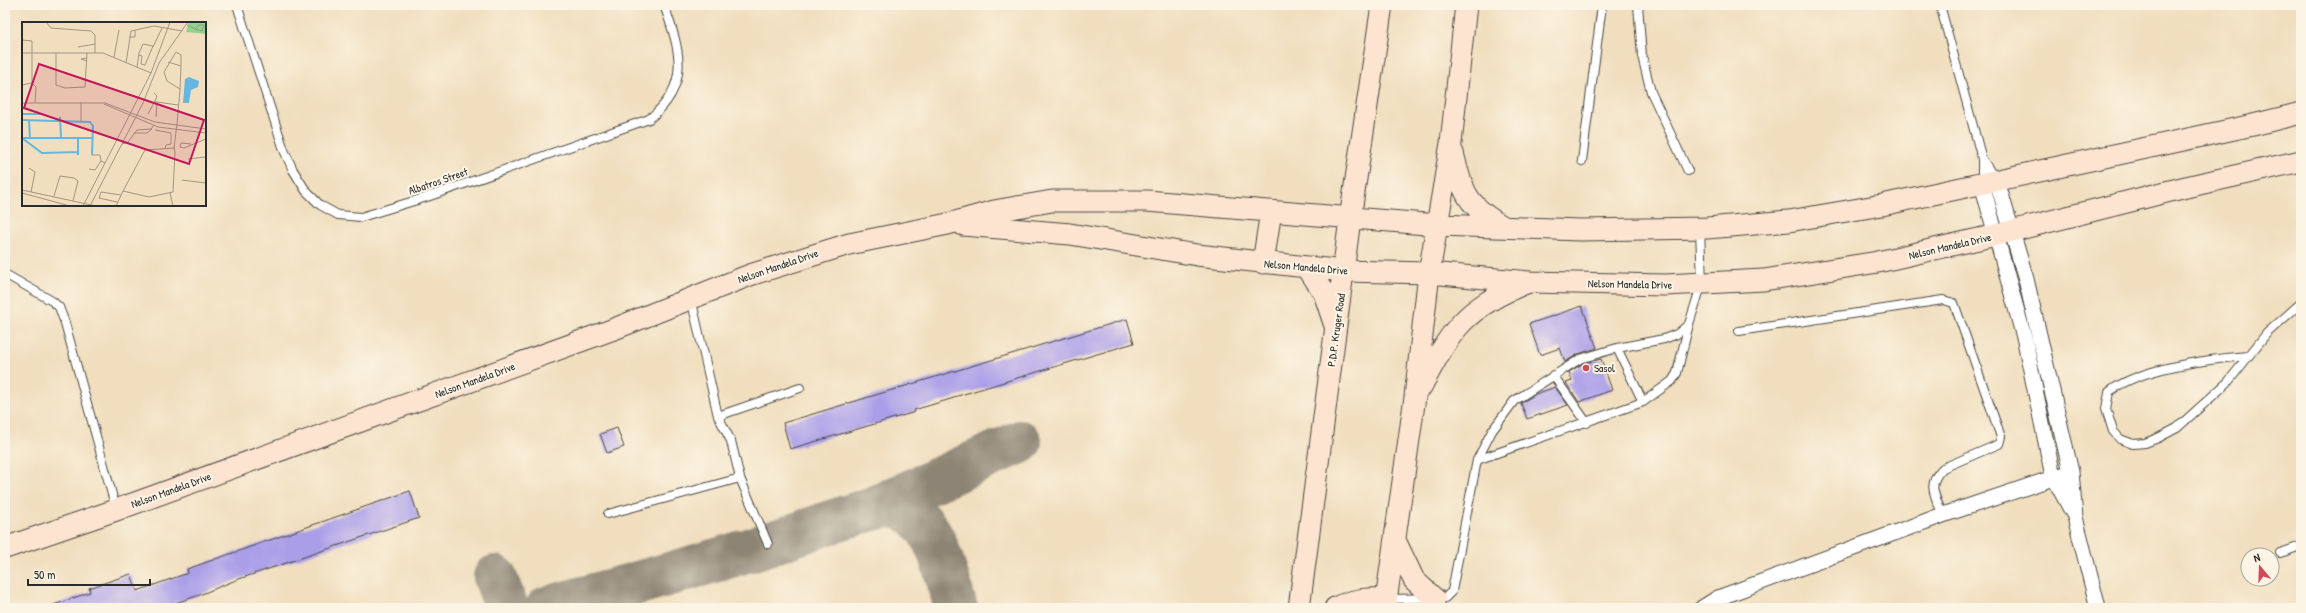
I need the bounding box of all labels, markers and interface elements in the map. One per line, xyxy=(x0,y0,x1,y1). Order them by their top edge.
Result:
inset map xyxy=(22,22,206,206)
street label: Albatros Street xyxy=(406,164,470,198)
street label: Nelson Mandela Drive xyxy=(1907,230,1993,262)
street label: Nelson Mandela Drive xyxy=(736,245,821,286)
street label: Nelson Mandela Drive xyxy=(1263,256,1349,278)
street label: Nelson Mandela Drive xyxy=(1588,276,1673,292)
street label: P.D.P. Kruger Road xyxy=(1324,292,1348,368)
street label: Nelson Mandela Drive xyxy=(433,359,518,401)
place label: Sasol xyxy=(1594,361,1615,375)
marker: Sasol xyxy=(1581,363,1591,373)
street label: Nelson Mandela Drive xyxy=(129,469,214,511)
north arrow xyxy=(2240,547,2280,587)
text: N xyxy=(2252,550,2262,565)
scale bar xyxy=(28,561,150,587)
text: 50 m xyxy=(34,566,55,583)

